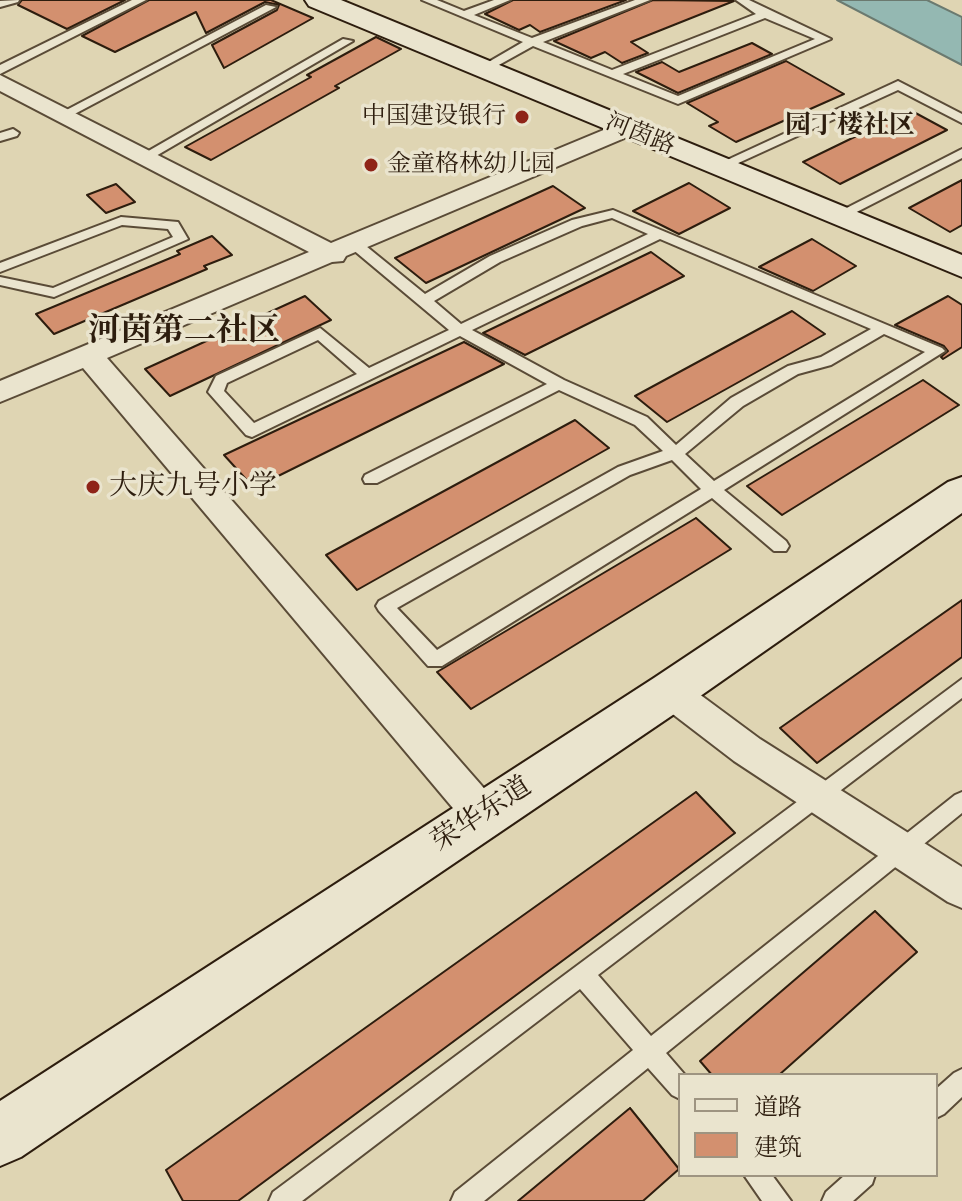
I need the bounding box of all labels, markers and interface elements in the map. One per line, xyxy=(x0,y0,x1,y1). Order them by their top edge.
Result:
place label: 中国建设银行 xyxy=(362,103,506,131)
marker: 中国建设银行 xyxy=(513,108,531,126)
street label: 河茵路 xyxy=(601,108,679,162)
district label: 园丁楼社区 xyxy=(785,110,915,142)
place label: 金童格林幼儿园 xyxy=(387,151,555,179)
marker: 金童格林幼儿园 xyxy=(362,156,380,174)
district label: 河茵第二社区 xyxy=(88,313,280,351)
place label: 大庆九号小学 xyxy=(109,470,277,504)
marker: 大庆九号小学 xyxy=(84,478,102,496)
street label: 荣华东道 xyxy=(426,770,538,860)
legend xyxy=(678,1073,938,1177)
text: 道路 xyxy=(754,1089,802,1124)
text: 建筑 xyxy=(754,1129,802,1164)

